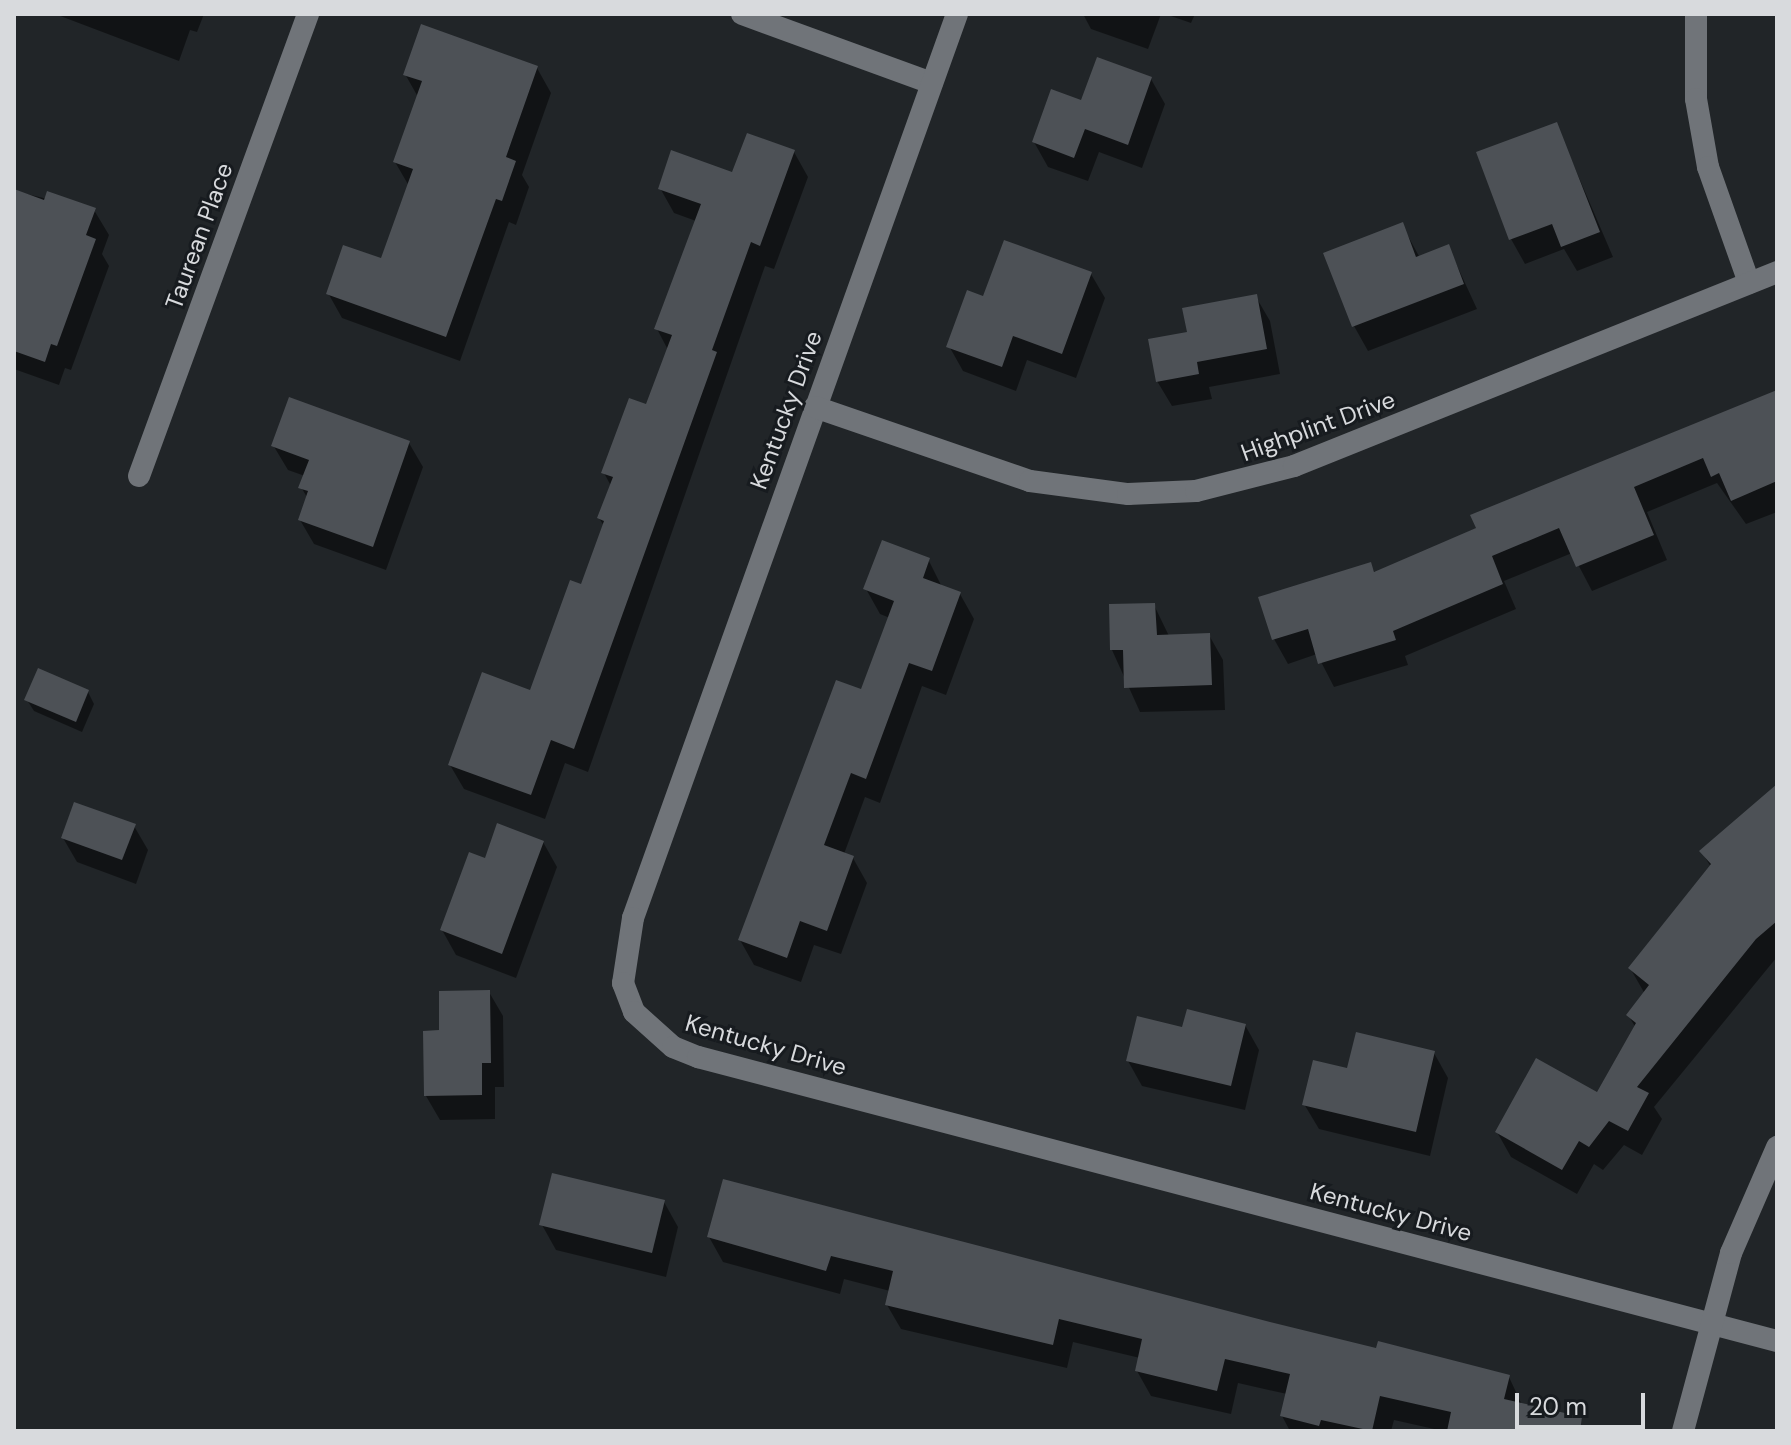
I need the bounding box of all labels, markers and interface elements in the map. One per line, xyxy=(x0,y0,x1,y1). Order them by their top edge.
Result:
street label: Taurean Place xyxy=(159,159,239,313)
street label: Kentucky Drive xyxy=(744,327,828,493)
street label: Highplint Drive xyxy=(1237,385,1399,467)
street label: Kentucky Drive xyxy=(682,1008,850,1082)
street label: Kentucky Drive xyxy=(1307,1177,1475,1247)
scale bar xyxy=(1519,1377,1649,1427)
text: 20 m xyxy=(1529,1391,1587,1422)

